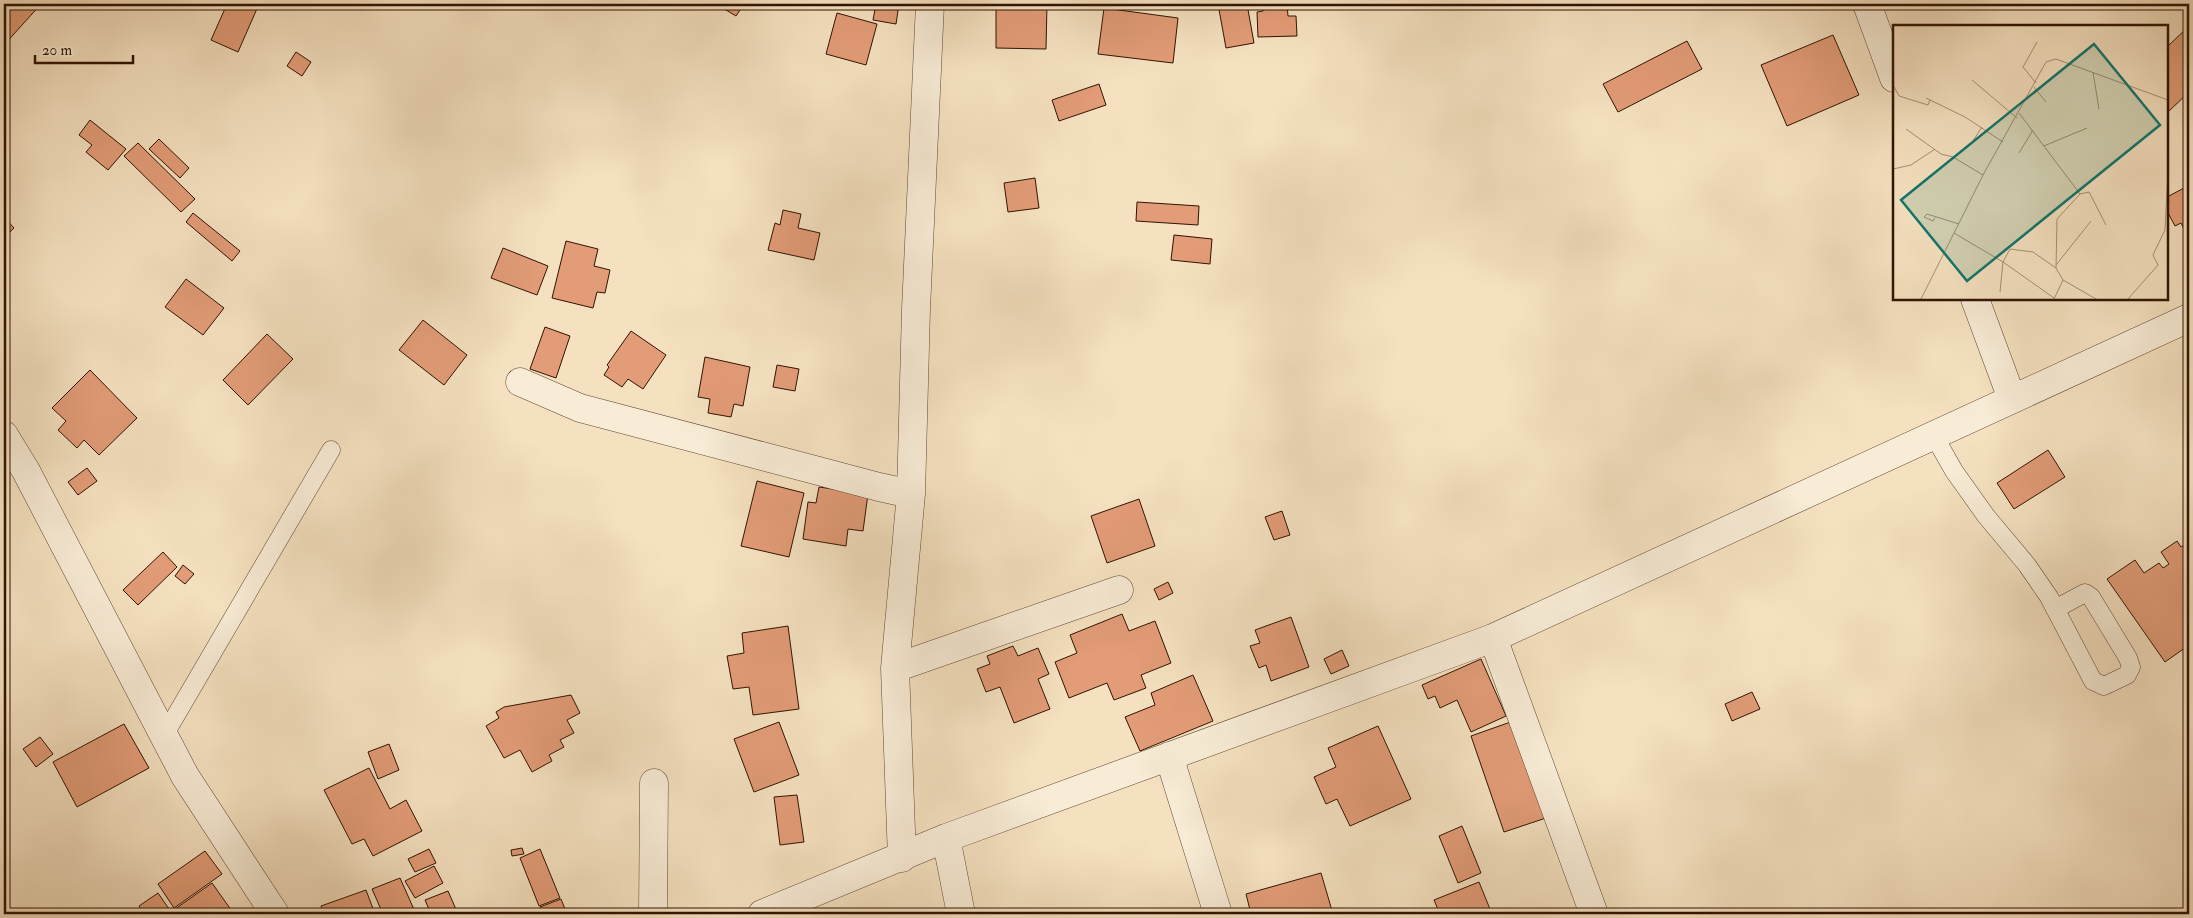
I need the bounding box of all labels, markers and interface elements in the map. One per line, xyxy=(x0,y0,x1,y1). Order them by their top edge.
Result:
inset map xyxy=(1893,25,2168,300)
scale bar xyxy=(35,32,132,64)
text: 20 m xyxy=(42,41,72,60)

